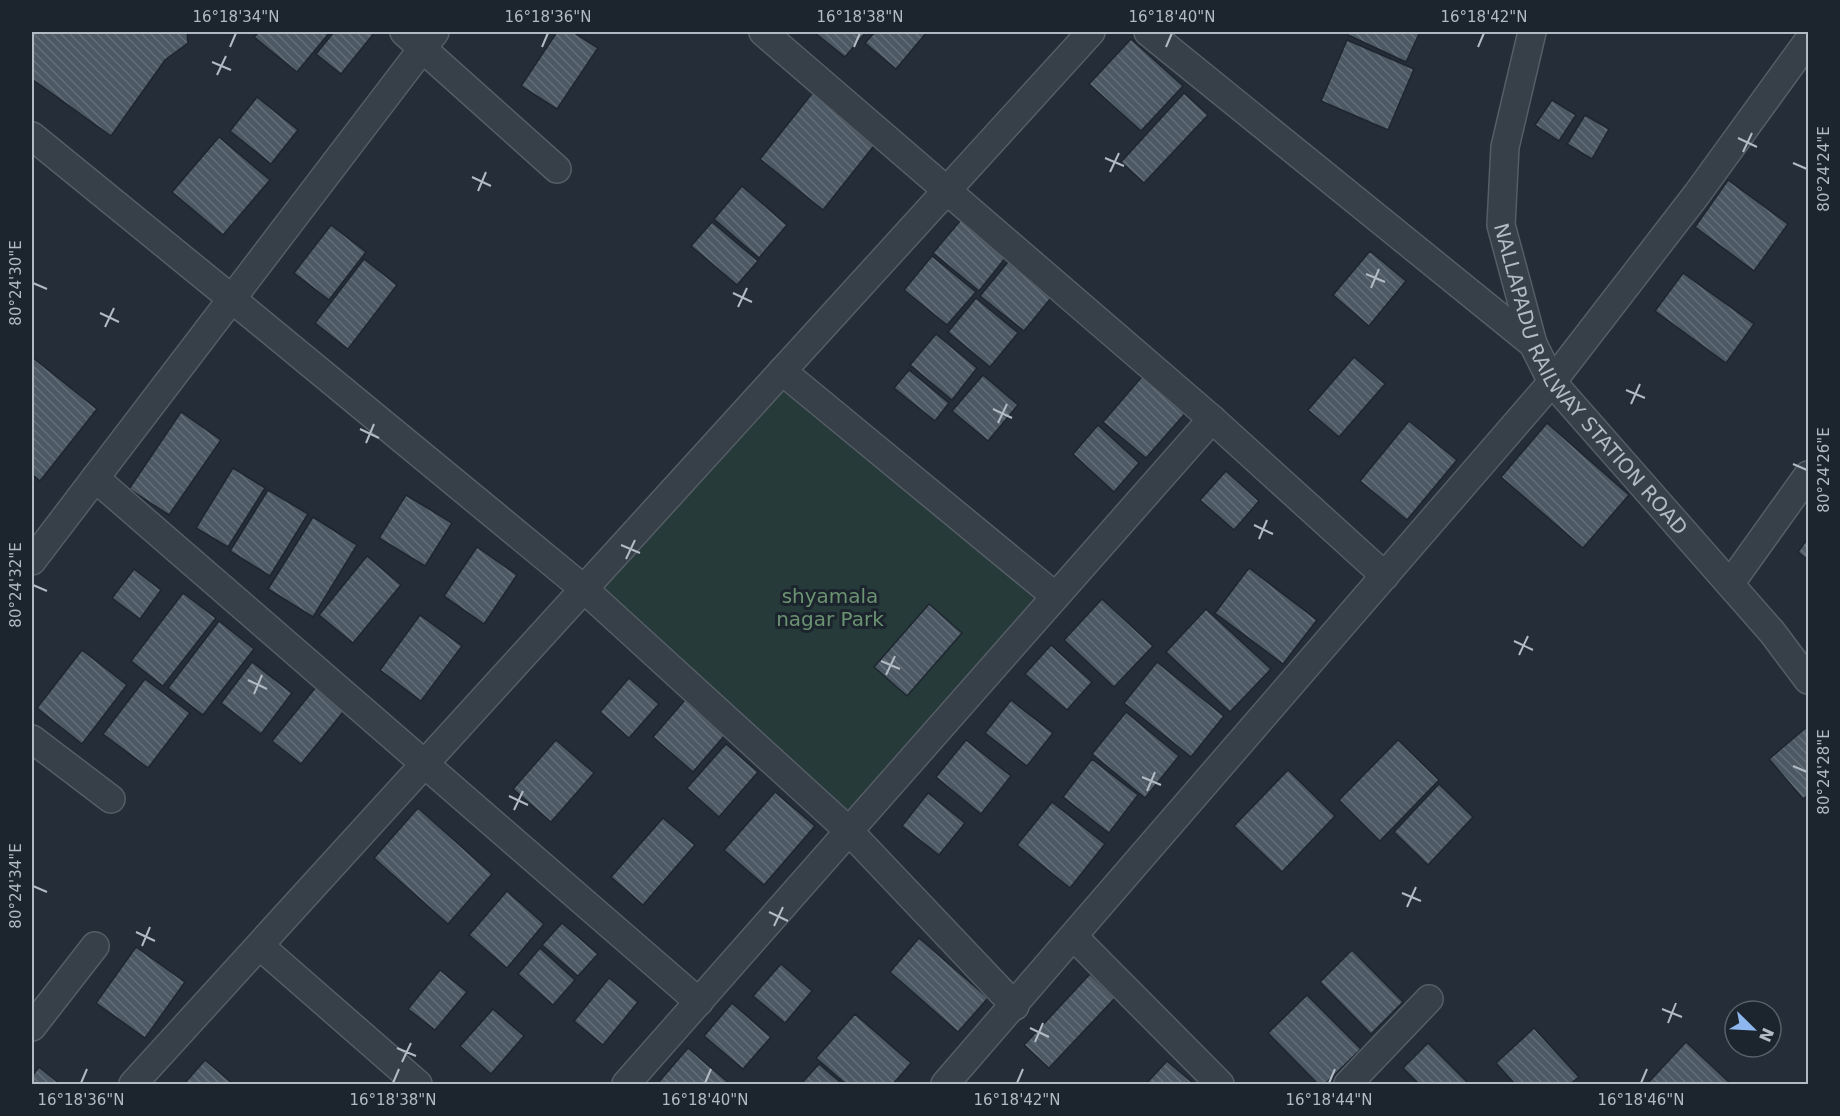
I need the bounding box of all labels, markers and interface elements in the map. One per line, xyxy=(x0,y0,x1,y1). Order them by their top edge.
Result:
text: 16°18'34"N xyxy=(192,8,280,26)
text: 16°18'36"N xyxy=(504,8,592,26)
text: 16°18'38"N xyxy=(816,8,904,26)
text: 16°18'40"N xyxy=(1128,8,1216,26)
text: 16°18'42"N xyxy=(1440,8,1528,26)
text: 80°24'24"E xyxy=(1815,126,1833,212)
street label: NALLAPADU RAILWAY STATION ROAD xyxy=(1489,220,1693,540)
text: 80°24'30"E xyxy=(7,240,25,326)
text: 80°24'26"E xyxy=(1815,427,1833,513)
text: 80°24'32"E xyxy=(7,542,25,628)
park label: shyamala nagar Park xyxy=(776,584,884,631)
text: 80°24'28"E xyxy=(1815,729,1833,815)
text: 80°24'34"E xyxy=(7,843,25,929)
north arrow xyxy=(1723,999,1783,1059)
text: N xyxy=(1755,1025,1778,1045)
text: 16°18'36"N xyxy=(37,1091,125,1109)
text: 16°18'38"N xyxy=(349,1091,437,1109)
text: 16°18'40"N xyxy=(661,1091,749,1109)
text: 16°18'42"N xyxy=(973,1091,1061,1109)
text: 16°18'44"N xyxy=(1285,1091,1373,1109)
text: 16°18'46"N xyxy=(1597,1091,1685,1109)

